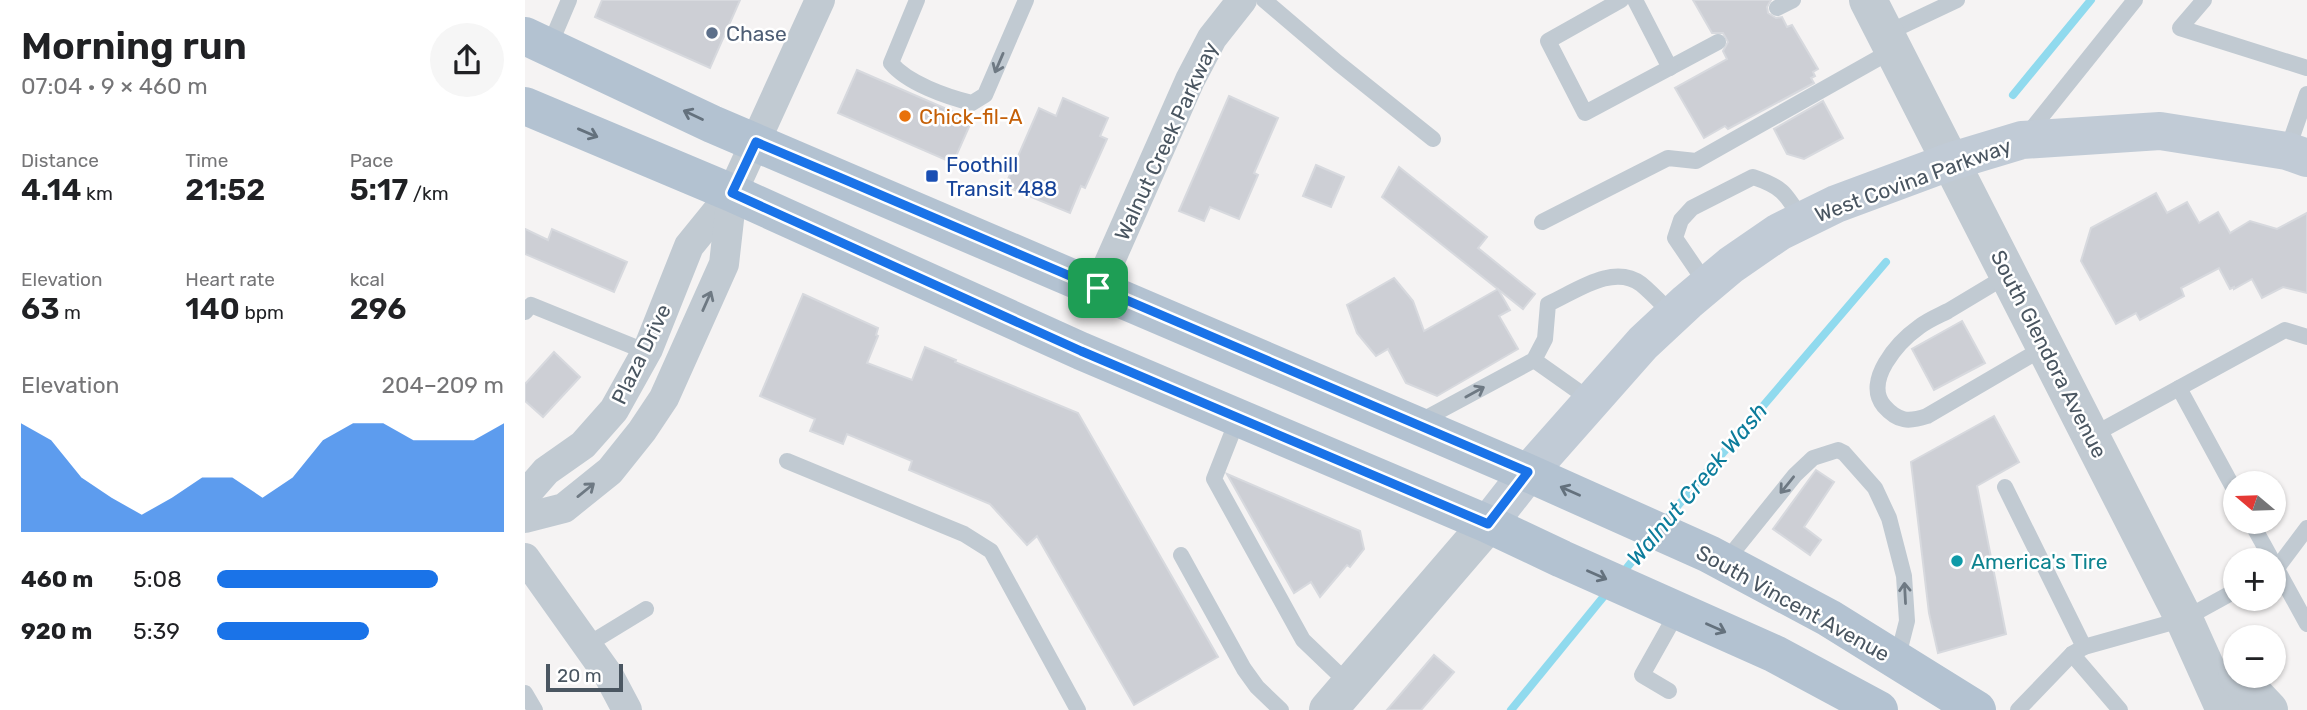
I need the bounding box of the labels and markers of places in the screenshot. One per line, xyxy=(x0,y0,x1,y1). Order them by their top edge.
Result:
place label: Chase xyxy=(726,21,787,46)
marker: Chase xyxy=(704,25,720,41)
place label: Chick-fil-A xyxy=(919,104,1023,129)
marker: Chick-fil-A xyxy=(897,108,913,124)
place label: Foothill Transit 488 xyxy=(946,152,1057,201)
marker: Foothill Transit 488 xyxy=(924,168,940,184)
pin xyxy=(1068,258,1128,318)
place label: America's Tire xyxy=(1971,549,2107,574)
marker: America's Tire xyxy=(1949,553,1965,569)

